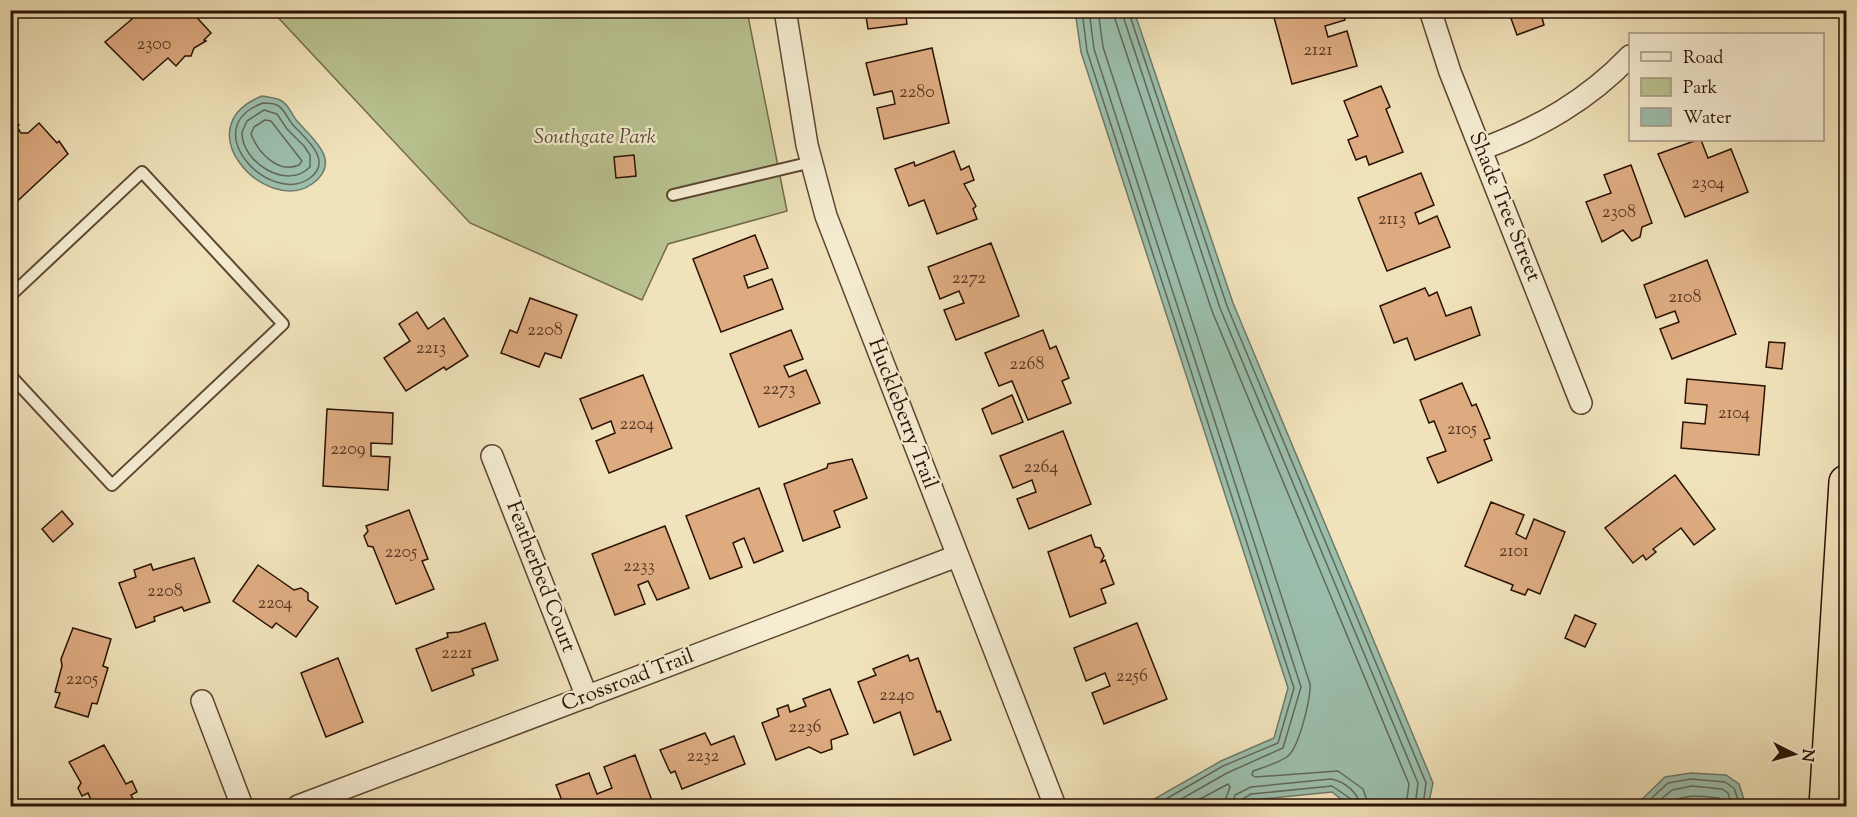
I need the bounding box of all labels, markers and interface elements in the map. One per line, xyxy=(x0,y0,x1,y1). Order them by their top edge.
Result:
house number: 2300 xyxy=(137,32,171,58)
legend xyxy=(1629,33,1824,141)
house number: 2121 xyxy=(1303,38,1333,64)
text: Road xyxy=(1683,46,1723,72)
text: Park xyxy=(1683,76,1718,102)
house number: 2280 xyxy=(899,80,935,106)
text: Water xyxy=(1683,106,1732,132)
park label: Southgate Park xyxy=(534,123,657,153)
street label: Shade Tree Street xyxy=(1460,128,1548,286)
house number: 2304 xyxy=(1691,171,1725,197)
house number: 2308 xyxy=(1602,200,1636,226)
house number: 2113 xyxy=(1378,207,1406,233)
house number: 2272 xyxy=(952,266,987,292)
house number: 2108 xyxy=(1669,285,1701,311)
house number: 2208 xyxy=(527,318,563,344)
street label: Huckleberry Trail xyxy=(860,334,945,494)
house number: 2213 xyxy=(416,336,446,362)
house number: 2268 xyxy=(1010,352,1044,378)
house number: 2273 xyxy=(762,377,796,403)
house number: 2104 xyxy=(1718,401,1750,427)
house number: 2204 xyxy=(620,412,654,438)
house number: 2105 xyxy=(1447,417,1477,443)
house number: 2209 xyxy=(330,437,366,463)
house number: 2264 xyxy=(1024,455,1058,481)
street label: Featherbed Court xyxy=(497,497,583,657)
house number: 2101 xyxy=(1499,539,1529,565)
house number: 2205 xyxy=(385,540,417,566)
house number: 2233 xyxy=(623,554,655,580)
house number: 2208 xyxy=(147,579,183,605)
house number: 2204 xyxy=(258,591,292,617)
house number: 2221 xyxy=(441,641,473,667)
street label: Crossroad Trail xyxy=(557,642,699,720)
house number: 2256 xyxy=(1116,664,1148,690)
house number: 2205 xyxy=(66,667,98,693)
house number: 2240 xyxy=(879,683,915,709)
house number: 2236 xyxy=(789,715,822,741)
north arrow xyxy=(1764,724,1824,784)
house number: 2232 xyxy=(687,744,720,770)
text: N xyxy=(1794,748,1819,763)

